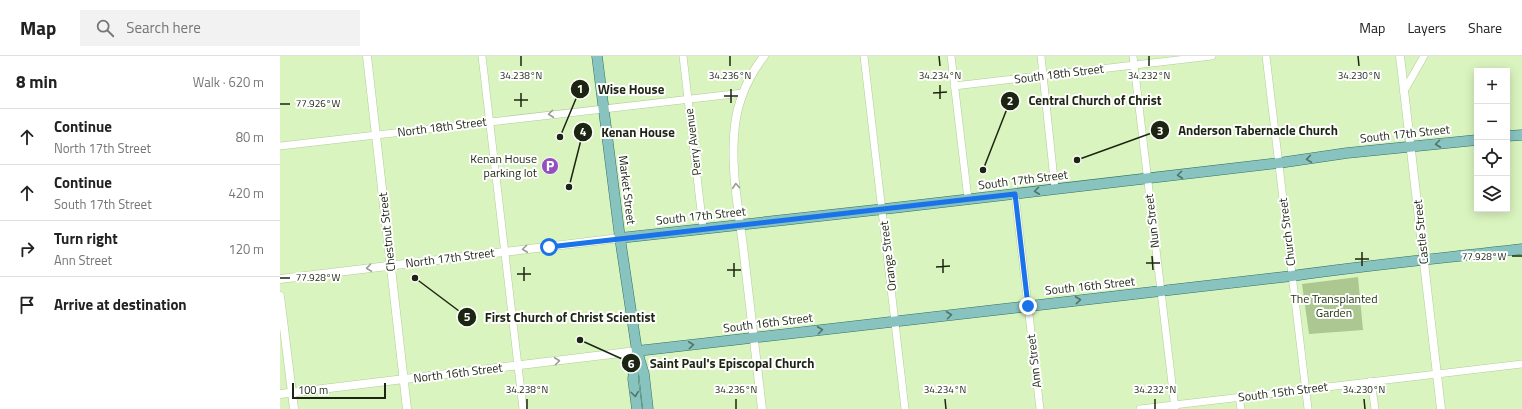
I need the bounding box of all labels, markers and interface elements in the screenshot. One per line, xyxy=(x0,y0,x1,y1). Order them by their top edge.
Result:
search box xyxy=(80,10,360,46)
text: Map xyxy=(20,13,56,42)
text: Search here xyxy=(126,16,201,39)
icon: search xyxy=(94,17,116,39)
text: Map xyxy=(1359,17,1385,38)
text: Layers xyxy=(1407,17,1446,38)
text: Share xyxy=(1468,17,1502,38)
street label: South 18th Street xyxy=(1013,58,1106,88)
text: 34.238°N xyxy=(500,68,542,83)
text: 34.236°N xyxy=(709,68,751,83)
text: 34.234°N xyxy=(919,68,961,83)
text: 34.232°N xyxy=(1128,68,1170,83)
text: 34.230°N xyxy=(1338,68,1380,83)
map controls xyxy=(1474,68,1510,212)
button: + xyxy=(1474,68,1510,104)
text: 8 min xyxy=(16,69,57,95)
text: Walk · 620 m xyxy=(193,72,264,92)
callout: Wise House xyxy=(570,77,673,102)
text: 1 xyxy=(577,79,583,98)
text: Wise House xyxy=(598,79,665,99)
callout: Central Church of Christ xyxy=(1000,88,1170,113)
text: Central Church of Christ xyxy=(1028,90,1162,110)
text: 2 xyxy=(1007,91,1013,110)
text: 77.926°W xyxy=(296,96,340,111)
button: − xyxy=(1474,104,1510,140)
street label: Perry Avenue xyxy=(679,107,706,177)
one-way arrow xyxy=(548,109,554,118)
street label: North 18th Street xyxy=(396,112,488,141)
text: Continue xyxy=(54,115,112,138)
callout: Anderson Tabernacle Church xyxy=(1150,118,1346,143)
callout: Kenan House xyxy=(573,119,682,144)
street label: South 17th Street xyxy=(1359,119,1452,148)
text: Anderson Tabernacle Church xyxy=(1178,120,1338,140)
text: 3 xyxy=(1157,121,1163,140)
text: 4 xyxy=(580,122,587,141)
text: Kenan House xyxy=(601,122,675,142)
icon: ahead xyxy=(16,126,38,148)
text: 80 m xyxy=(236,127,264,147)
text: North 17th Street xyxy=(54,138,151,158)
one-way arrow xyxy=(1435,140,1441,149)
button: locate xyxy=(1474,140,1510,176)
place label: Kenan House parking lot xyxy=(470,149,538,182)
street label: Market Street xyxy=(614,154,641,226)
one-way arrow xyxy=(1306,154,1312,163)
parking icon: Kenan House parking lot xyxy=(540,156,560,176)
street label: South 17th Street xyxy=(977,164,1070,194)
one-way arrow xyxy=(1177,170,1183,179)
text: Continue xyxy=(54,171,112,194)
button: layers xyxy=(1474,176,1510,212)
icon: ahead xyxy=(16,182,38,204)
text: 420 m xyxy=(228,183,264,203)
one-way arrow xyxy=(732,183,741,189)
one-way arrow xyxy=(1034,186,1040,195)
street label: Chestnut Street xyxy=(373,191,400,273)
street label: Nun Street xyxy=(1139,192,1164,249)
text: South 17th Street xyxy=(54,194,152,214)
street label: Church Street xyxy=(1273,196,1300,267)
street label: Castle Street xyxy=(1408,198,1433,265)
street label: South 17th Street xyxy=(655,201,748,230)
street label: Orange Street xyxy=(874,219,901,292)
text: Turn right xyxy=(54,227,118,250)
icon: right xyxy=(16,238,38,260)
route start xyxy=(540,238,558,256)
text: 120 m xyxy=(228,239,264,259)
street label: North 17th Street xyxy=(404,243,496,272)
one-way arrow xyxy=(522,244,528,253)
text: 77.928°W xyxy=(1462,249,1506,264)
text: Ann Street xyxy=(54,250,112,270)
one-way arrow xyxy=(366,263,372,272)
text: 77.928°W xyxy=(296,270,340,285)
street label: South 16th Street xyxy=(1044,271,1137,300)
park label: The Transplanted Garden xyxy=(1290,289,1378,322)
text: Arrive at destination xyxy=(54,293,187,316)
icon: arrive xyxy=(16,294,38,316)
one-way arrow xyxy=(1075,296,1081,305)
route end xyxy=(1019,297,1037,315)
callout: First Church of Christ Scientist xyxy=(457,304,663,329)
text: 5 xyxy=(464,307,471,326)
text: First Church of Christ Scientist xyxy=(485,307,656,327)
street label: South 16th Street xyxy=(722,307,815,337)
one-way arrow xyxy=(946,311,952,320)
one-way arrow xyxy=(817,326,823,335)
street label: Ann Street xyxy=(1021,333,1046,389)
one-way arrow xyxy=(688,341,694,350)
callout: Saint Paul's Episcopal Church xyxy=(621,351,822,376)
text: Saint Paul's Episcopal Church xyxy=(650,353,814,373)
text: 6 xyxy=(628,354,635,373)
one-way arrow xyxy=(554,357,560,366)
street label: North 16th Street xyxy=(412,358,504,387)
street label: South 15th Street xyxy=(1237,376,1330,406)
scale bar xyxy=(292,381,386,400)
text: 100 m xyxy=(298,382,328,398)
text: 34.238°N xyxy=(506,382,548,397)
text: 34.236°N xyxy=(715,382,757,397)
text: 34.234°N xyxy=(924,382,966,397)
text: 34.232°N xyxy=(1134,382,1176,397)
text: 34.230°N xyxy=(1343,382,1385,397)
one-way arrow xyxy=(630,391,639,397)

